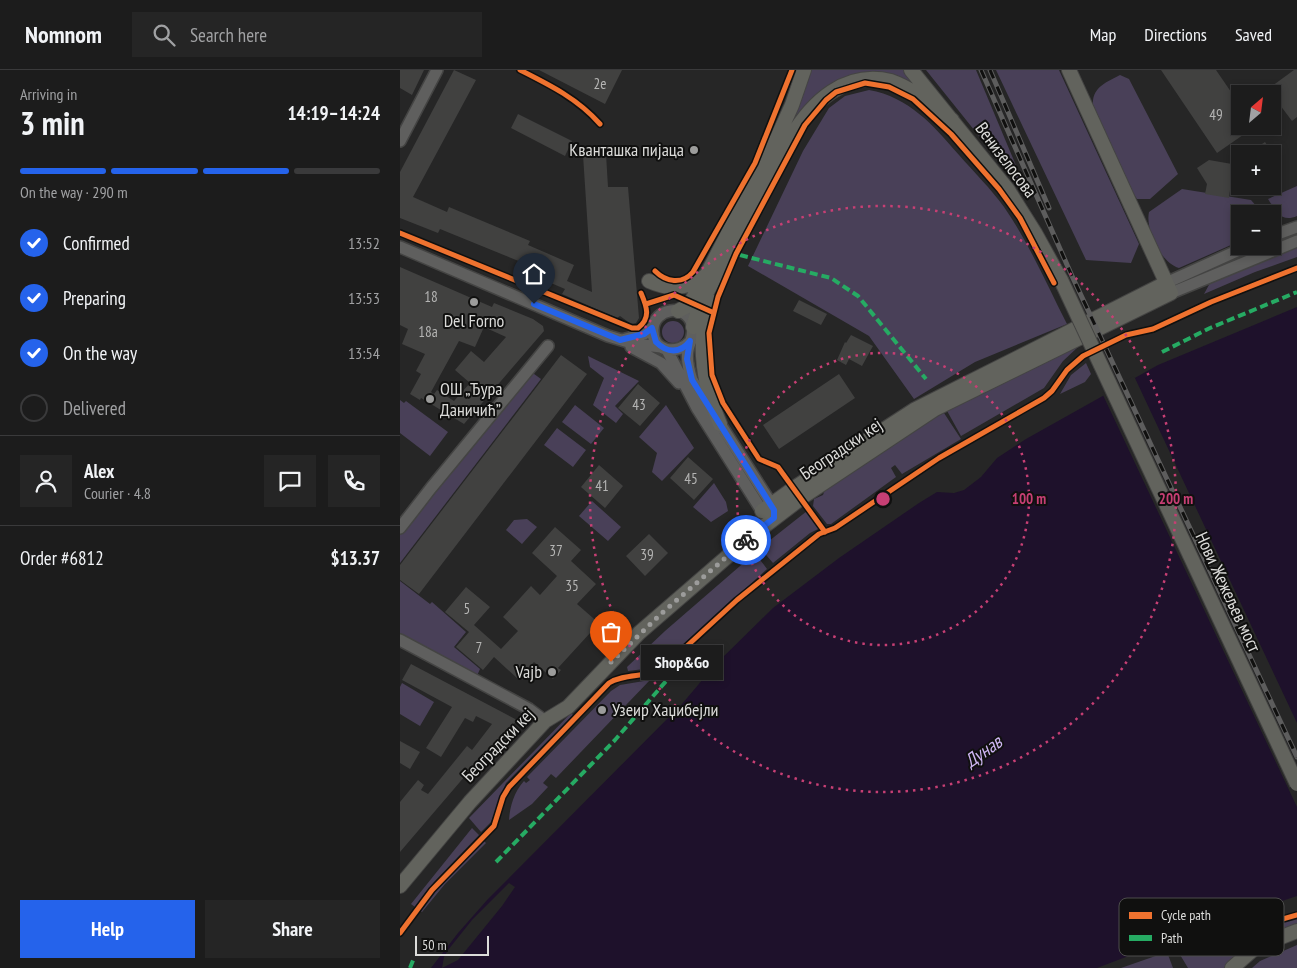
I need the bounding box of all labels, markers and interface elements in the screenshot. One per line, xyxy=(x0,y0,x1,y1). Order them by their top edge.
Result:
search box xyxy=(132,12,482,57)
text: Nomnom xyxy=(25,19,102,50)
icon: search xyxy=(150,21,178,49)
text: Search here xyxy=(190,23,267,47)
text: Map xyxy=(1090,23,1116,46)
text: Directions xyxy=(1144,23,1207,46)
text: Saved xyxy=(1235,23,1272,46)
house number: 2e xyxy=(594,74,606,93)
text: Arriving in xyxy=(20,84,77,104)
north arrow xyxy=(1231,85,1281,135)
map controls xyxy=(1231,85,1281,255)
text: 14:19–14:24 xyxy=(287,101,380,125)
text: 3 min xyxy=(20,102,85,144)
house number: 49 xyxy=(1209,105,1223,124)
street label: Венизелосова xyxy=(971,117,1042,202)
place label: Кванташка пијаца xyxy=(569,138,684,161)
marker: Кванташка пијаца xyxy=(688,144,700,156)
button: + xyxy=(1231,145,1281,195)
text: On the way · 290 m xyxy=(20,182,128,202)
button: − xyxy=(1231,205,1281,255)
icon: check xyxy=(20,229,48,257)
text: Confirmed xyxy=(63,231,130,255)
text: 13:52 xyxy=(348,233,380,253)
pin xyxy=(513,253,555,304)
icon: home xyxy=(520,260,548,288)
icon: check xyxy=(20,284,48,312)
text: Preparing xyxy=(63,286,126,310)
house number: 18 xyxy=(424,287,438,306)
text: 13:53 xyxy=(348,288,380,308)
marker: Del Forno xyxy=(468,296,480,308)
place label: Del Forno xyxy=(444,309,505,332)
house number: 18a xyxy=(418,322,438,341)
icon: check xyxy=(20,339,48,367)
text: On the way xyxy=(63,341,137,365)
text: 13:54 xyxy=(348,343,380,363)
place label: ОШ „Ђура Даничић” xyxy=(440,377,502,421)
marker: ОШ „Ђура Даничић” xyxy=(424,393,436,405)
house number: 43 xyxy=(632,395,646,414)
text: Delivered xyxy=(63,396,126,420)
street label: Београдски кеј xyxy=(795,413,886,485)
button: person xyxy=(20,455,72,507)
button: chat xyxy=(264,455,316,507)
button: phone xyxy=(328,455,380,507)
text: Alex xyxy=(84,459,114,483)
house number: 45 xyxy=(684,469,698,488)
house number: 41 xyxy=(595,476,609,495)
text: Courier · 4.8 xyxy=(84,483,151,503)
text: 100 m xyxy=(1012,489,1046,508)
text: 200 m xyxy=(1159,489,1193,508)
centre of rings xyxy=(874,490,892,508)
courier xyxy=(721,515,771,565)
icon: bike xyxy=(732,526,760,554)
street label: Нови Жежељев мост xyxy=(1191,528,1266,656)
house number: 37 xyxy=(549,541,563,560)
house number: 39 xyxy=(640,545,654,564)
text: Order #6812 xyxy=(20,546,104,570)
text: $13.37 xyxy=(331,546,380,570)
house number: 35 xyxy=(565,576,579,595)
house number: 5 xyxy=(464,599,470,618)
pin xyxy=(590,611,632,662)
icon: bag xyxy=(597,618,625,646)
house number: 7 xyxy=(476,638,482,657)
callout: Shop&Go xyxy=(641,644,724,680)
text: Shop&Go xyxy=(655,652,709,672)
place label: Vajb xyxy=(515,660,542,683)
marker: Vajb xyxy=(546,666,558,678)
place label: Узеир Хаџибејли xyxy=(612,698,718,721)
street label: Београдски кеј xyxy=(457,703,539,787)
marker: Узеир Хаџибејли xyxy=(596,704,608,716)
water label: Дунав xyxy=(959,729,1008,773)
legend xyxy=(1119,898,1284,956)
button: Help xyxy=(20,900,195,958)
button: Share xyxy=(205,900,380,958)
text: Cycle path xyxy=(1161,906,1211,924)
text: Path xyxy=(1161,929,1183,947)
scale bar xyxy=(415,933,489,956)
text: 50 m xyxy=(422,936,447,954)

